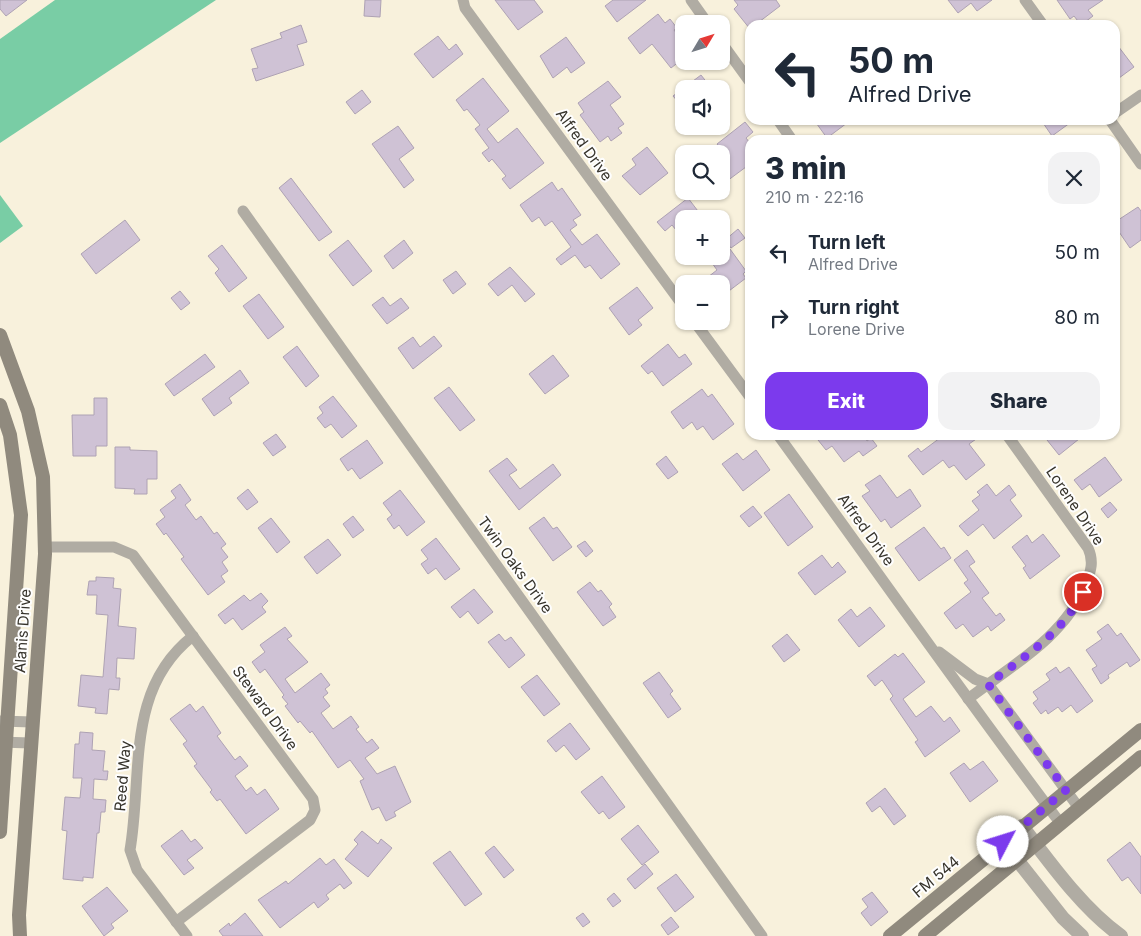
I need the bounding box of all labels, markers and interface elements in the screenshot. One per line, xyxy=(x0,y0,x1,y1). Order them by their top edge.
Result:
north arrow xyxy=(675,15,730,70)
map controls xyxy=(675,15,730,330)
text: 50 m xyxy=(848,39,934,81)
icon: left xyxy=(765,40,830,105)
button: sound xyxy=(675,80,730,135)
text: Alfred Drive xyxy=(848,81,972,107)
street label: Alfred Drive xyxy=(552,105,617,184)
button: search xyxy=(675,145,730,200)
text: 3 min xyxy=(765,150,847,186)
button: close xyxy=(1048,152,1100,204)
text: 210 m · 22:16 xyxy=(765,187,864,207)
button: + xyxy=(675,210,730,265)
text: Turn left xyxy=(808,231,886,254)
icon: left xyxy=(765,239,793,267)
text: 50 m xyxy=(1054,241,1100,264)
text: Alfred Drive xyxy=(808,254,898,274)
button: − xyxy=(675,275,730,330)
text: Turn right xyxy=(808,296,899,319)
icon: right xyxy=(765,304,793,332)
text: 80 m xyxy=(1054,306,1100,329)
text: Lorene Drive xyxy=(808,319,905,339)
button: Exit xyxy=(765,372,928,430)
button: Share xyxy=(938,372,1100,430)
street label: Lorene Drive xyxy=(1042,463,1109,549)
street label: Alfred Drive xyxy=(834,490,899,569)
street label: Twin Oaks Drive xyxy=(474,513,557,617)
pin xyxy=(1062,571,1104,613)
icon: arrive xyxy=(1069,578,1097,606)
street label: Alanis Drive xyxy=(10,588,35,674)
street label: Steward Drive xyxy=(228,662,302,754)
street label: Reed Way xyxy=(110,739,135,812)
position arrow xyxy=(976,815,1028,867)
street label: FM 544 xyxy=(908,852,963,902)

